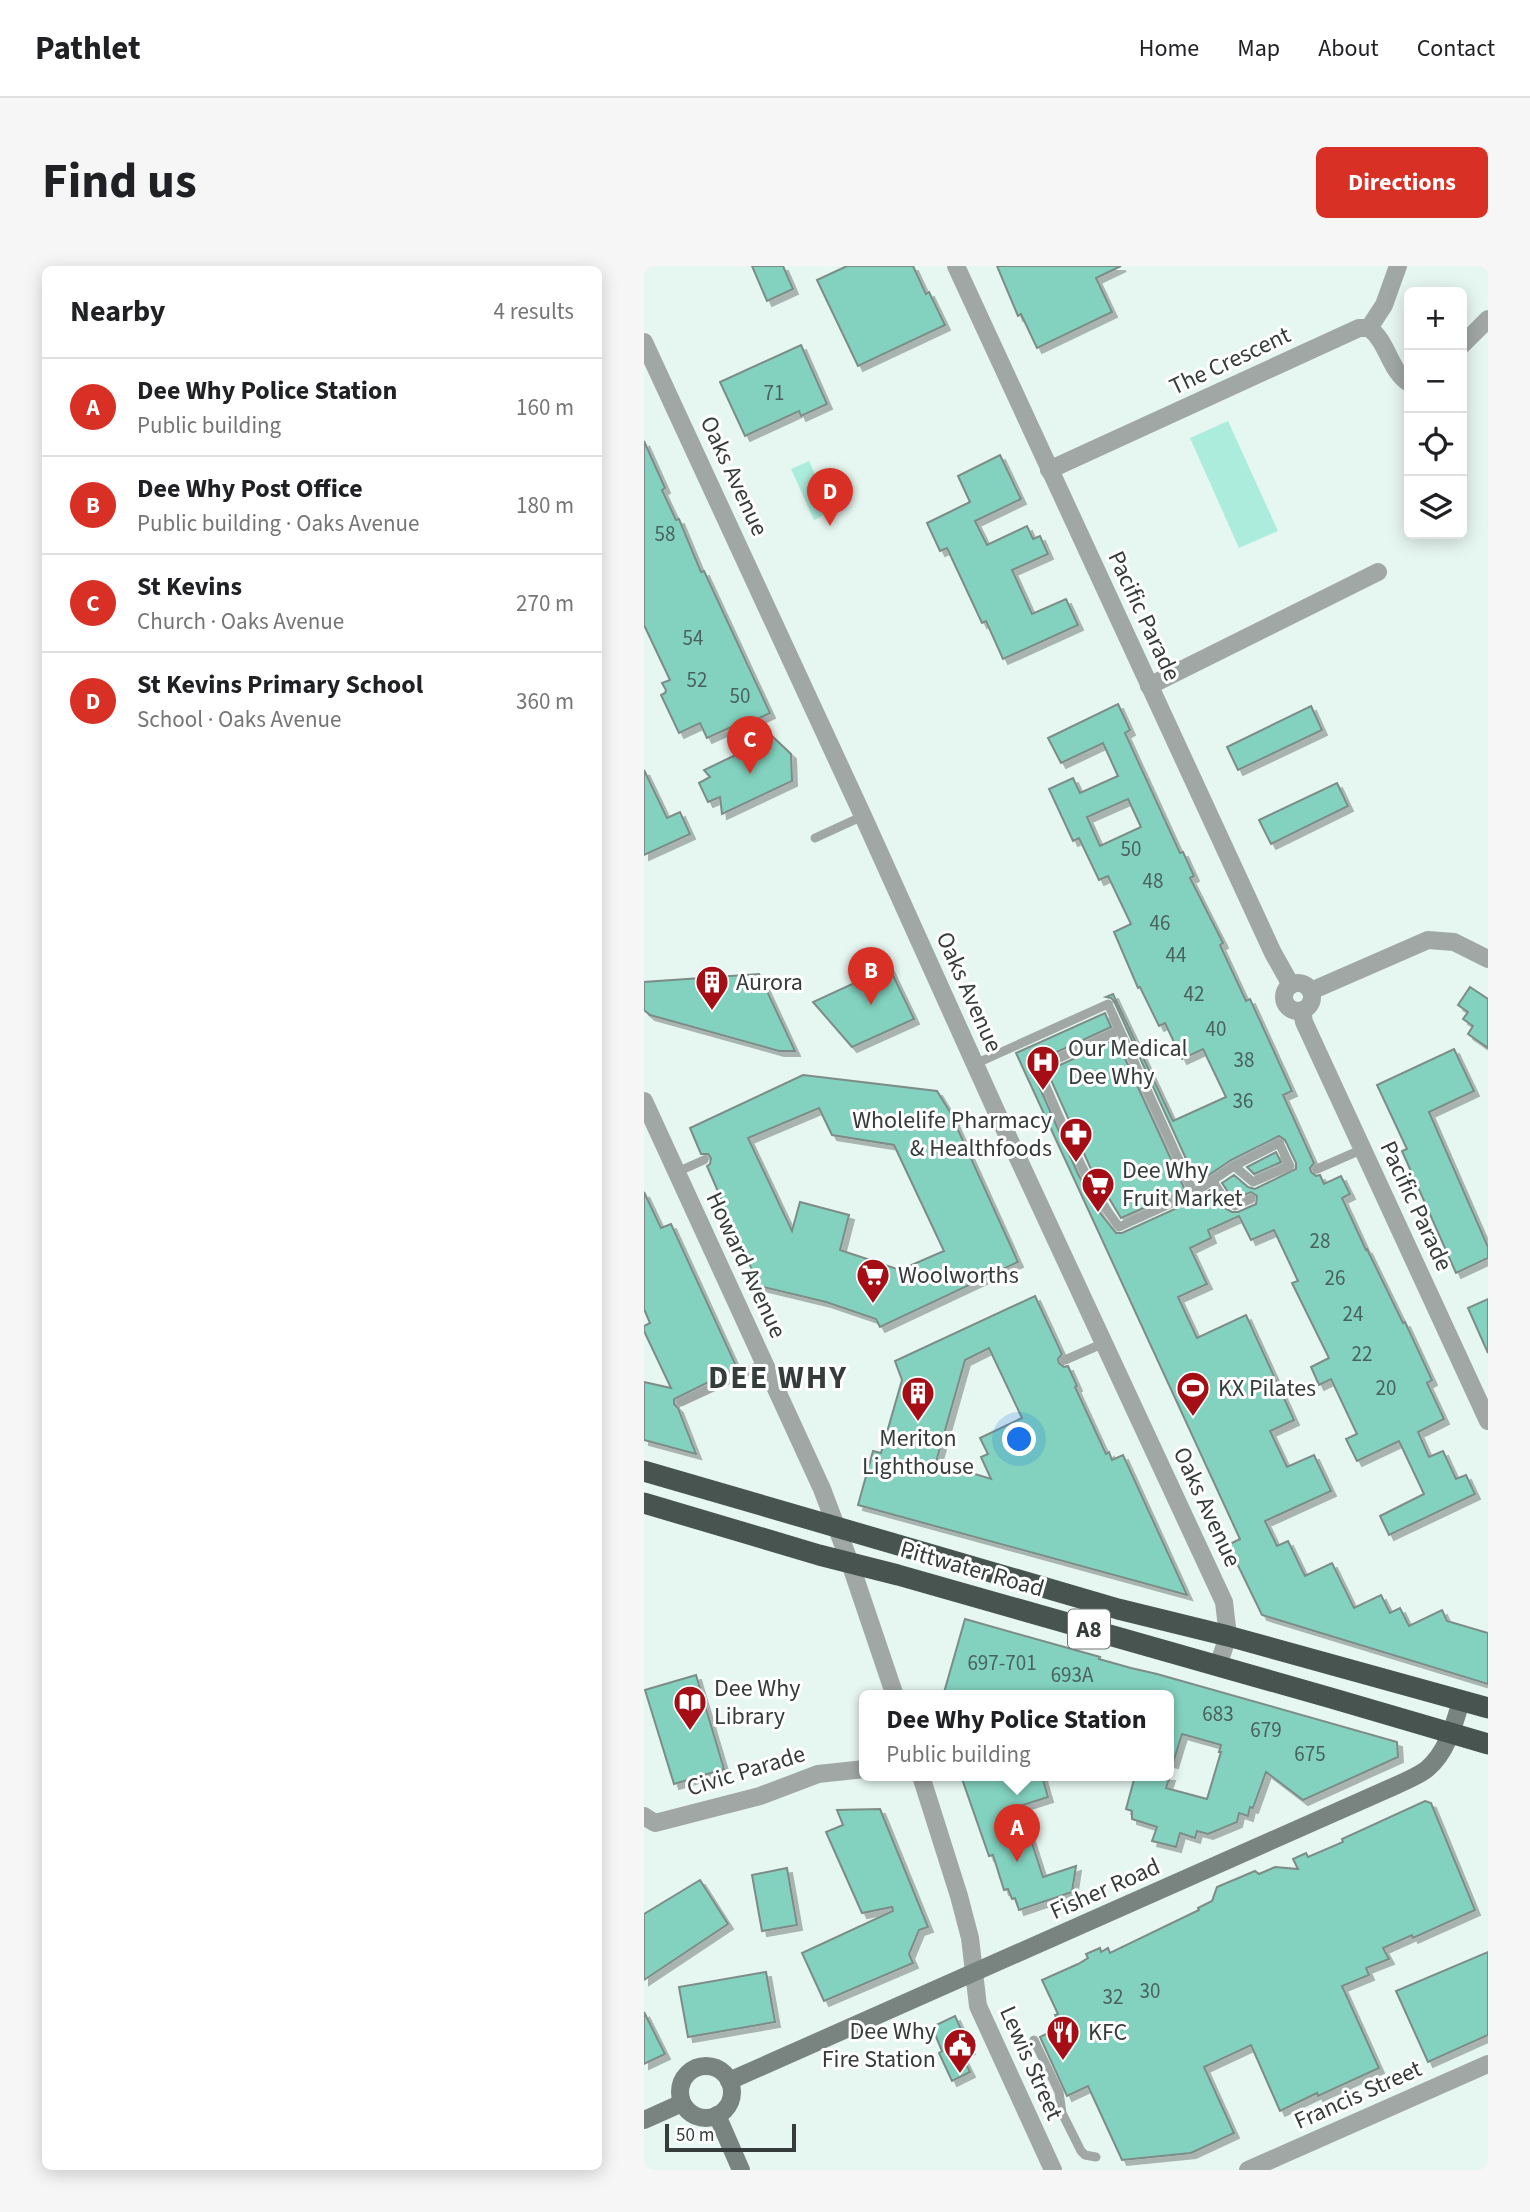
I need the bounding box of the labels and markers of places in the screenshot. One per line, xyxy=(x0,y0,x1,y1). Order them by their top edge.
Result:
pin: D xyxy=(807,468,853,526)
pin: C xyxy=(727,716,773,774)
pin: B xyxy=(848,947,894,1005)
building icon: Aurora xyxy=(693,963,731,1012)
place label: Aurora xyxy=(736,965,803,1000)
place label: Our Medical Dee Why xyxy=(1068,1031,1188,1094)
hospital icon: Our Medical Dee Why xyxy=(1024,1043,1062,1092)
place label: Wholelife Pharmacy & Healthfoods xyxy=(852,1103,1052,1166)
pharmacy icon: Wholelife Pharmacy & Healthfoods xyxy=(1057,1115,1095,1164)
place label: Dee Why Fruit Market xyxy=(1122,1153,1243,1216)
supermarket icon: Dee Why Fruit Market xyxy=(1079,1165,1117,1214)
supermarket icon: Woolworths xyxy=(854,1256,892,1305)
place label: Woolworths xyxy=(898,1258,1019,1293)
sports icon: KX Pilates xyxy=(1174,1369,1212,1418)
place label: KX Pilates xyxy=(1218,1371,1316,1406)
building icon: Meriton Lighthouse xyxy=(899,1374,937,1423)
place label: Meriton Lighthouse xyxy=(862,1421,974,1484)
place label: Dee Why Library xyxy=(714,1671,801,1734)
library icon: Dee Why Library xyxy=(671,1683,709,1732)
pin: A xyxy=(994,1804,1040,1862)
restaurant icon: KFC xyxy=(1044,2013,1082,2062)
place label: Dee Why Fire Station xyxy=(822,2014,936,2077)
place label: KFC xyxy=(1088,2015,1127,2050)
public building icon: Dee Why Fire Station xyxy=(941,2026,979,2075)

